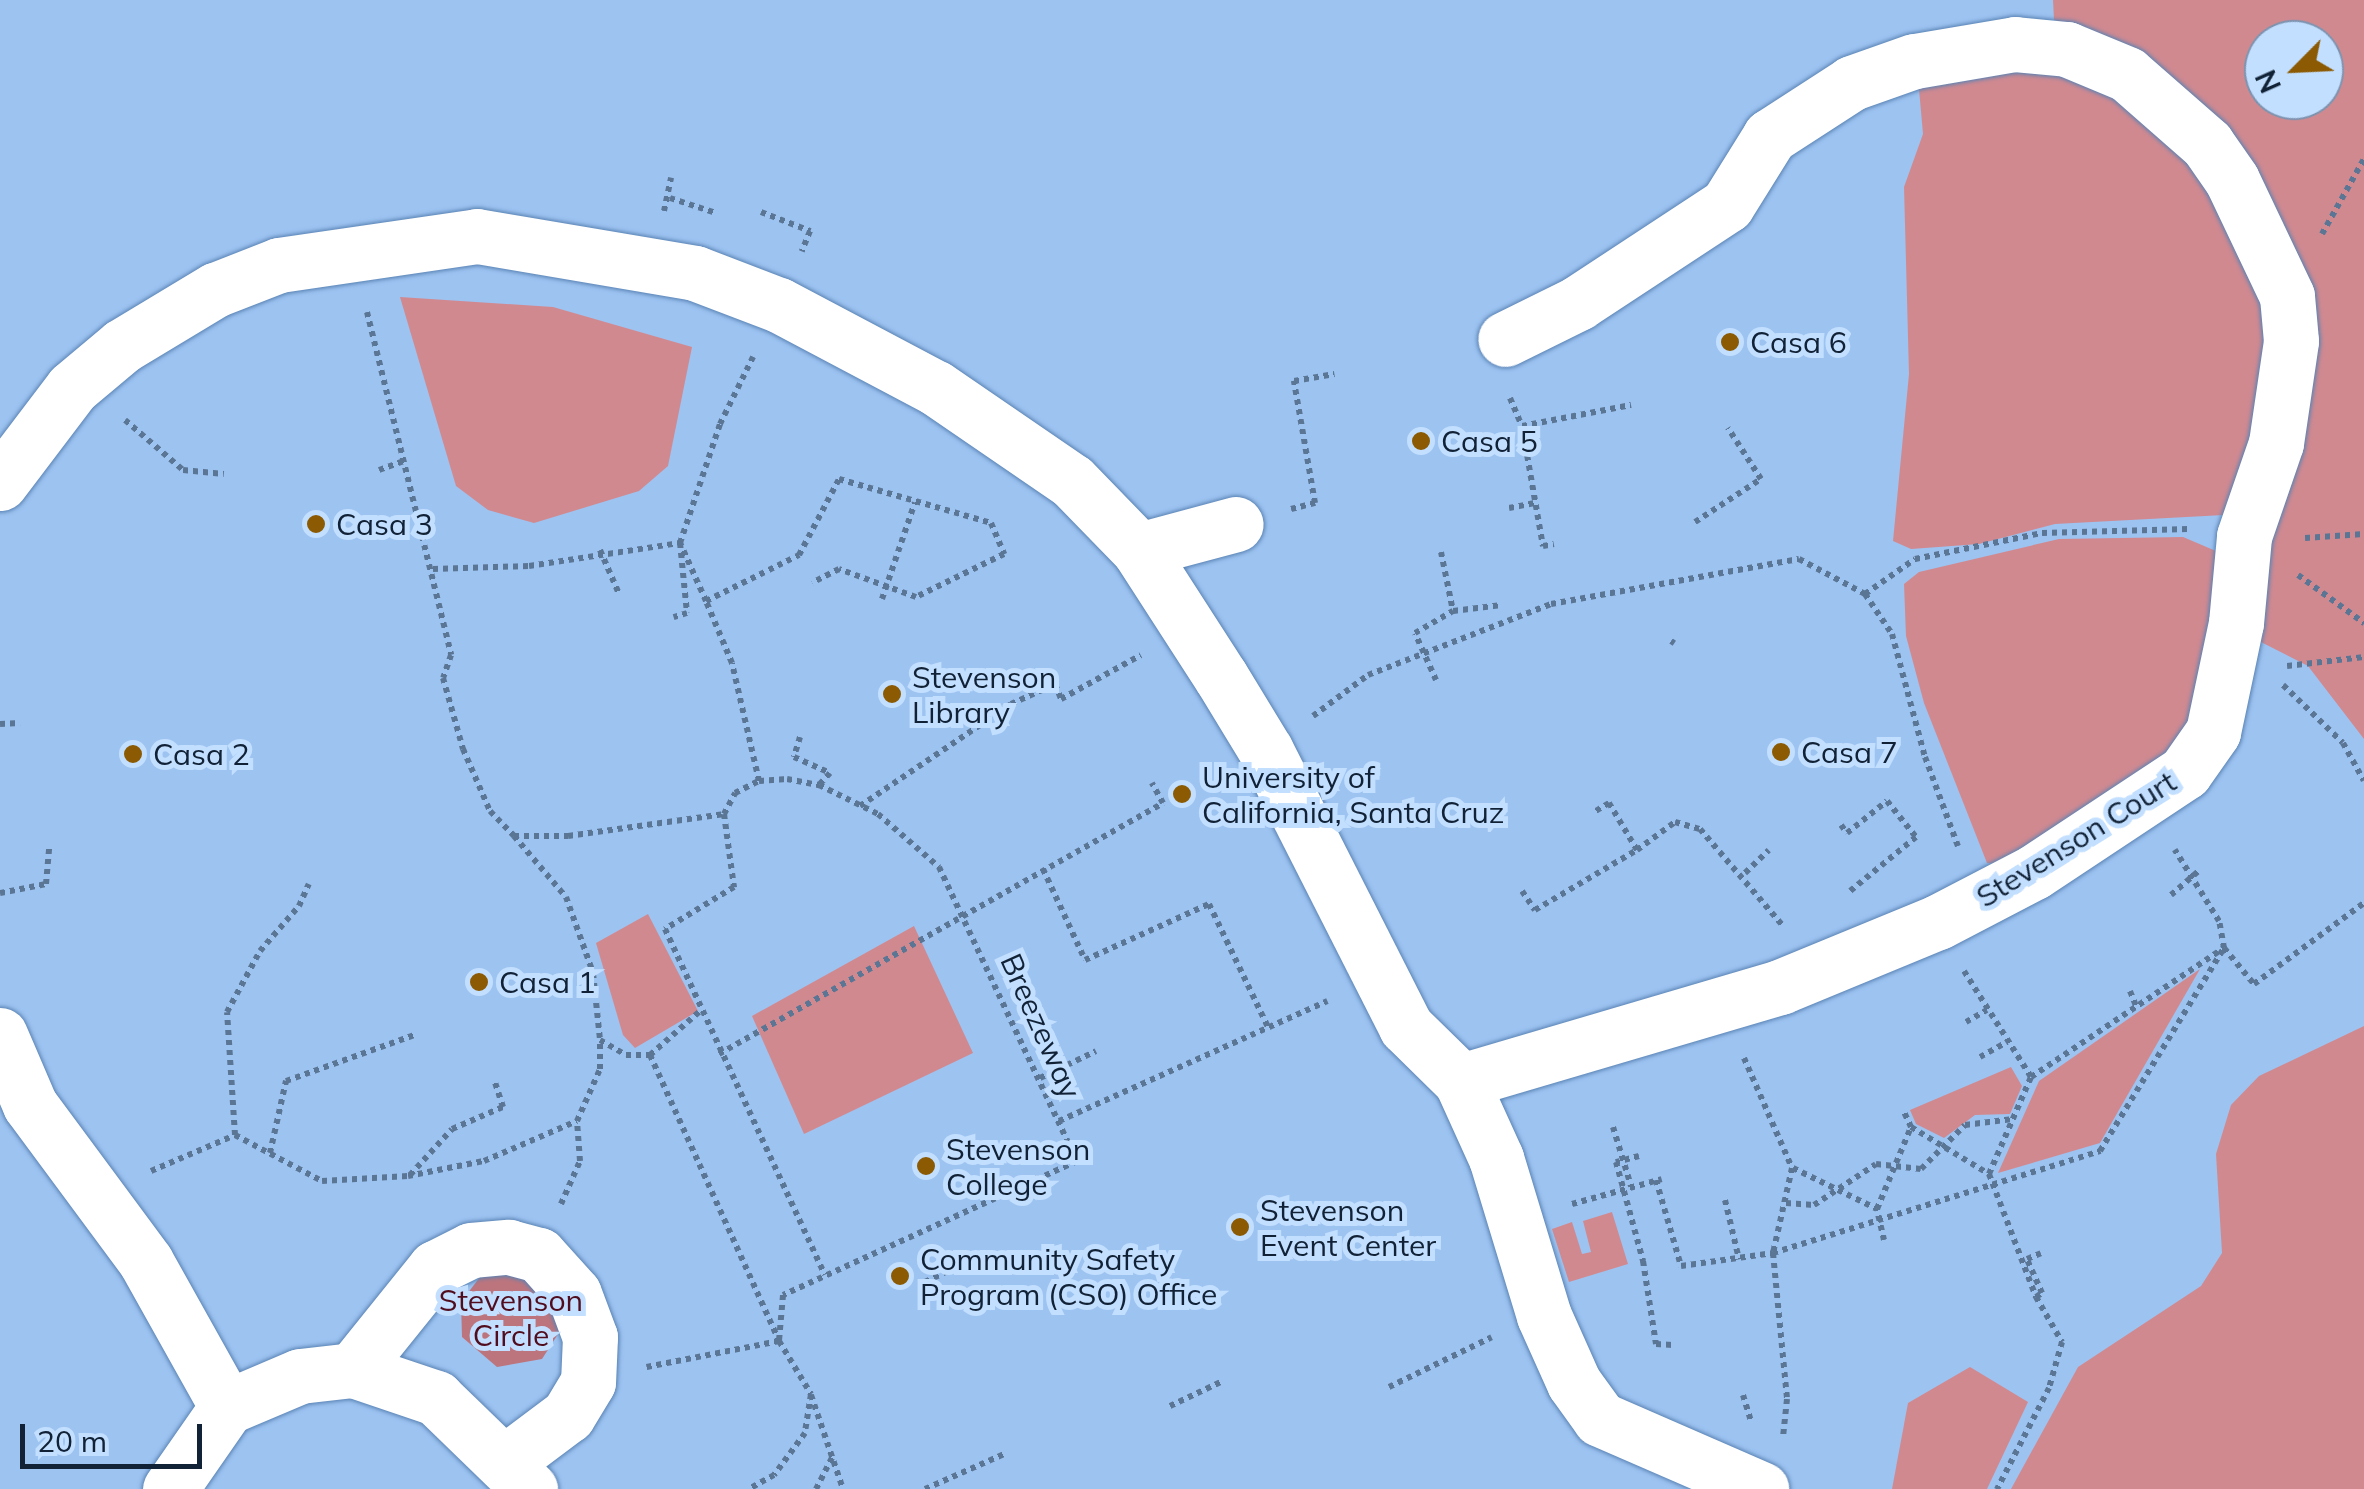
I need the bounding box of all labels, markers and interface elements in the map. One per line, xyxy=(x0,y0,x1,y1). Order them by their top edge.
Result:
north arrow xyxy=(2244,20,2344,120)
text: N xyxy=(2248,65,2288,98)
place label: Casa 6 xyxy=(1750,324,1847,360)
marker: Casa 6 xyxy=(1719,331,1741,353)
place label: Casa 5 xyxy=(1441,423,1538,459)
marker: Casa 5 xyxy=(1410,430,1432,452)
place label: Casa 3 xyxy=(336,506,433,542)
marker: Casa 3 xyxy=(305,513,327,535)
place label: Stevenson Library xyxy=(912,659,1056,730)
marker: Stevenson Library xyxy=(881,683,903,705)
place label: Casa 7 xyxy=(1801,734,1898,770)
place label: Casa 2 xyxy=(153,736,250,772)
marker: Casa 7 xyxy=(1770,741,1792,763)
marker: Casa 2 xyxy=(122,743,144,765)
place label: University of California, Santa Cruz xyxy=(1202,759,1504,830)
street label: Stevenson Court xyxy=(1970,763,2182,915)
marker: University of California, Santa Cruz xyxy=(1171,783,1193,805)
street label: Breezeway xyxy=(993,948,1089,1104)
place label: Casa 1 xyxy=(499,964,596,1000)
marker: Casa 1 xyxy=(468,971,490,993)
place label: Stevenson College xyxy=(946,1131,1090,1202)
marker: Stevenson College xyxy=(915,1155,937,1177)
place label: Stevenson Event Center xyxy=(1260,1192,1436,1262)
marker: Stevenson Event Center xyxy=(1229,1216,1251,1238)
place label: Community Safety Program (CSO) Office xyxy=(920,1241,1217,1312)
marker: Community Safety Program (CSO) Office xyxy=(889,1265,911,1287)
park label: Stevenson Circle xyxy=(439,1282,583,1352)
scale bar xyxy=(25,1404,208,1466)
text: 20 m xyxy=(37,1422,107,1460)

